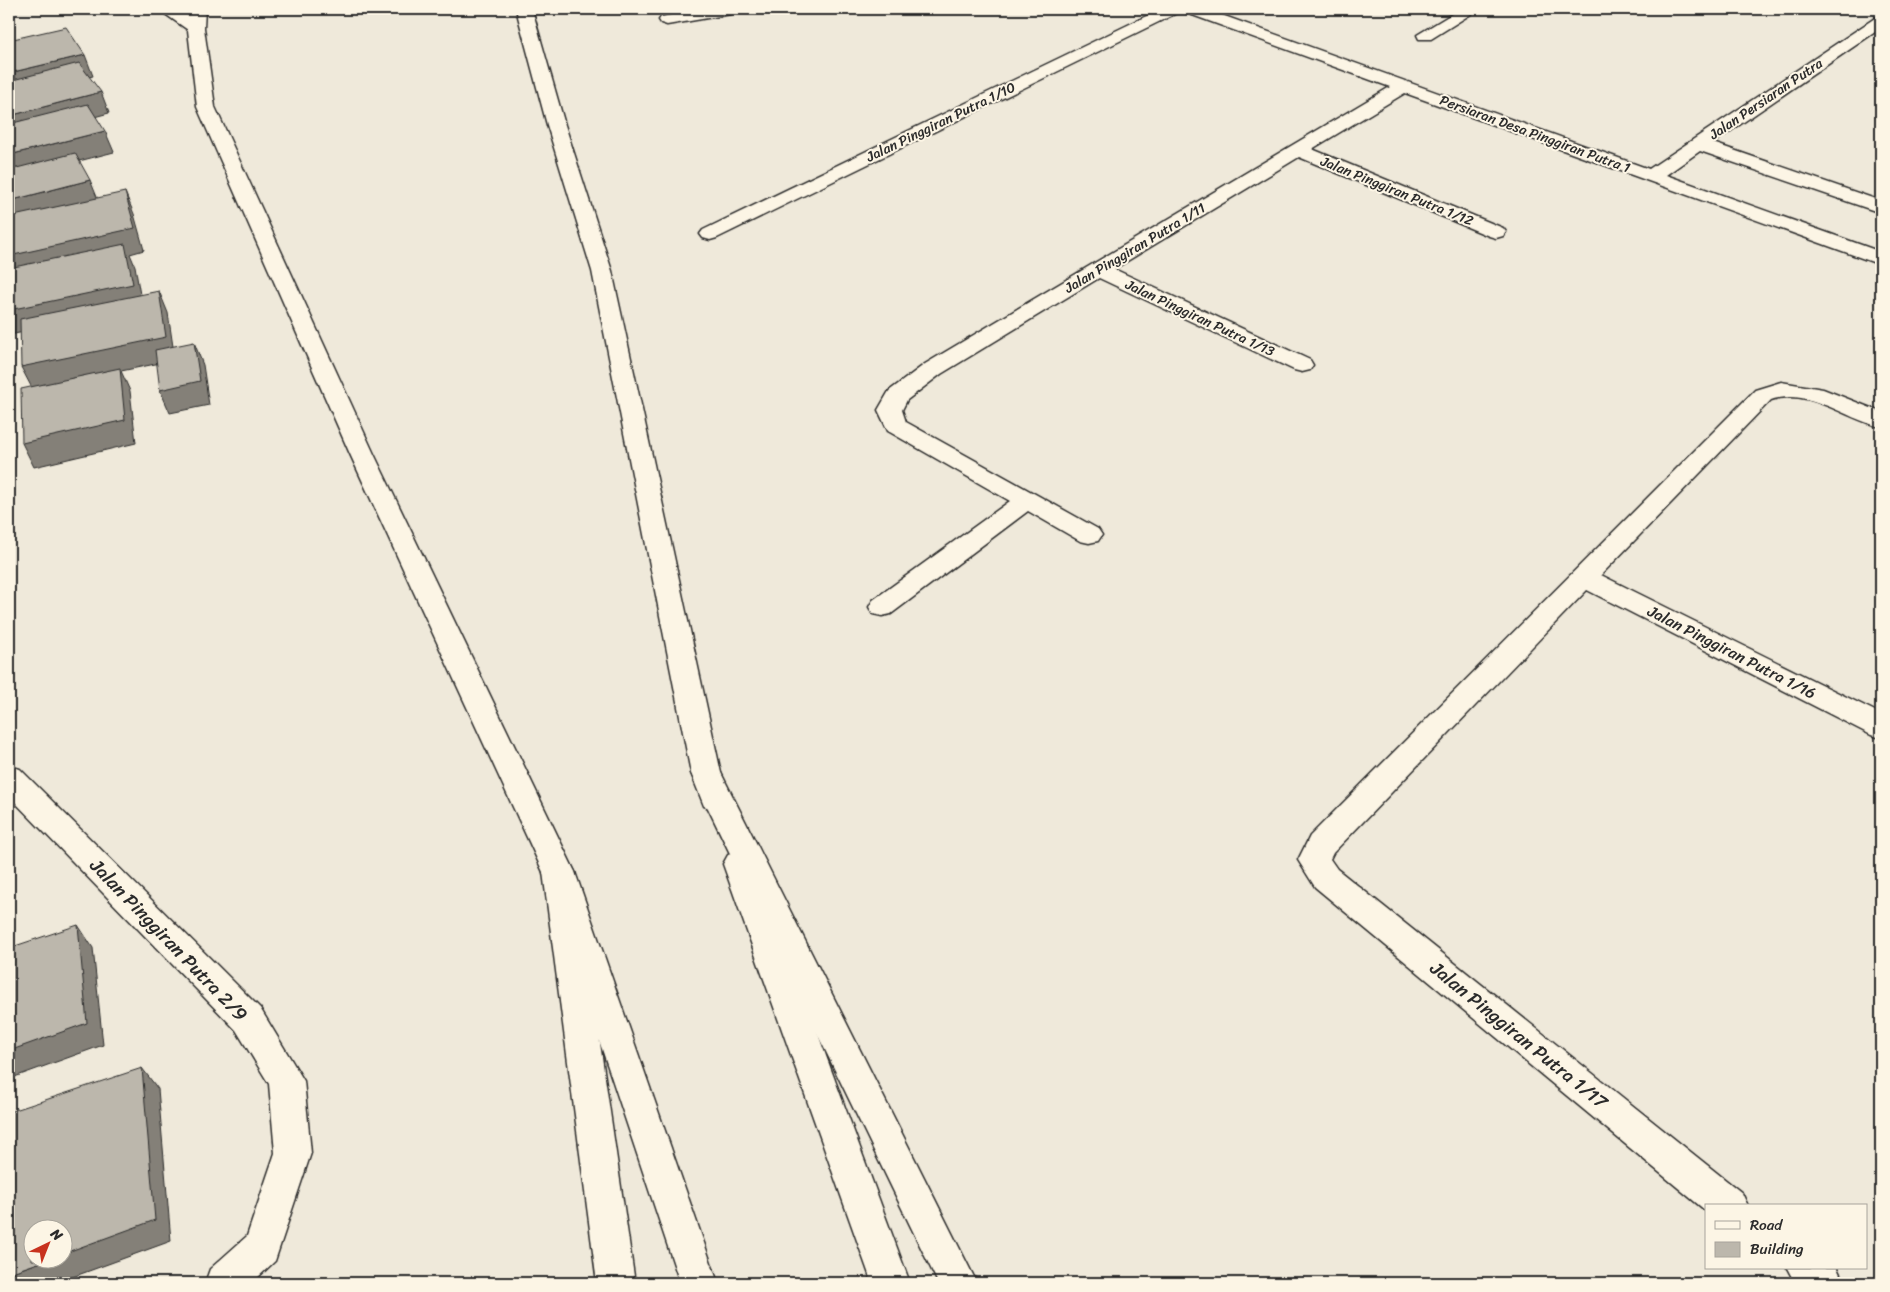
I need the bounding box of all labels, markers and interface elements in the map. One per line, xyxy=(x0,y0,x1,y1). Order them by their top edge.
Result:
street label: Jalan Persiaran Putra xyxy=(1703,51,1829,147)
street label: Jalan Pinggiran Putra 1/10 xyxy=(861,75,1020,170)
street label: Persiaran Desa Pinggiran Putra 1 xyxy=(1436,88,1634,180)
street label: Jalan Pinggiran Putra 1/12 xyxy=(1316,149,1477,233)
street label: Jalan Pinggiran Putra 1/11 xyxy=(1059,196,1210,301)
street label: Jalan Pinggiran Putra 1/13 xyxy=(1120,272,1279,364)
street label: Jalan Pinggiran Putra 1/16 xyxy=(1642,596,1822,707)
street label: Jalan Pinggiran Putra 2/9 xyxy=(81,850,256,1029)
street label: Jalan Pinggiran Putra 1/17 xyxy=(1422,952,1616,1118)
legend xyxy=(1705,1204,1868,1270)
text: Road xyxy=(1750,1212,1783,1238)
north arrow xyxy=(22,1220,72,1270)
text: N xyxy=(44,1222,69,1248)
text: Building xyxy=(1750,1236,1804,1262)

